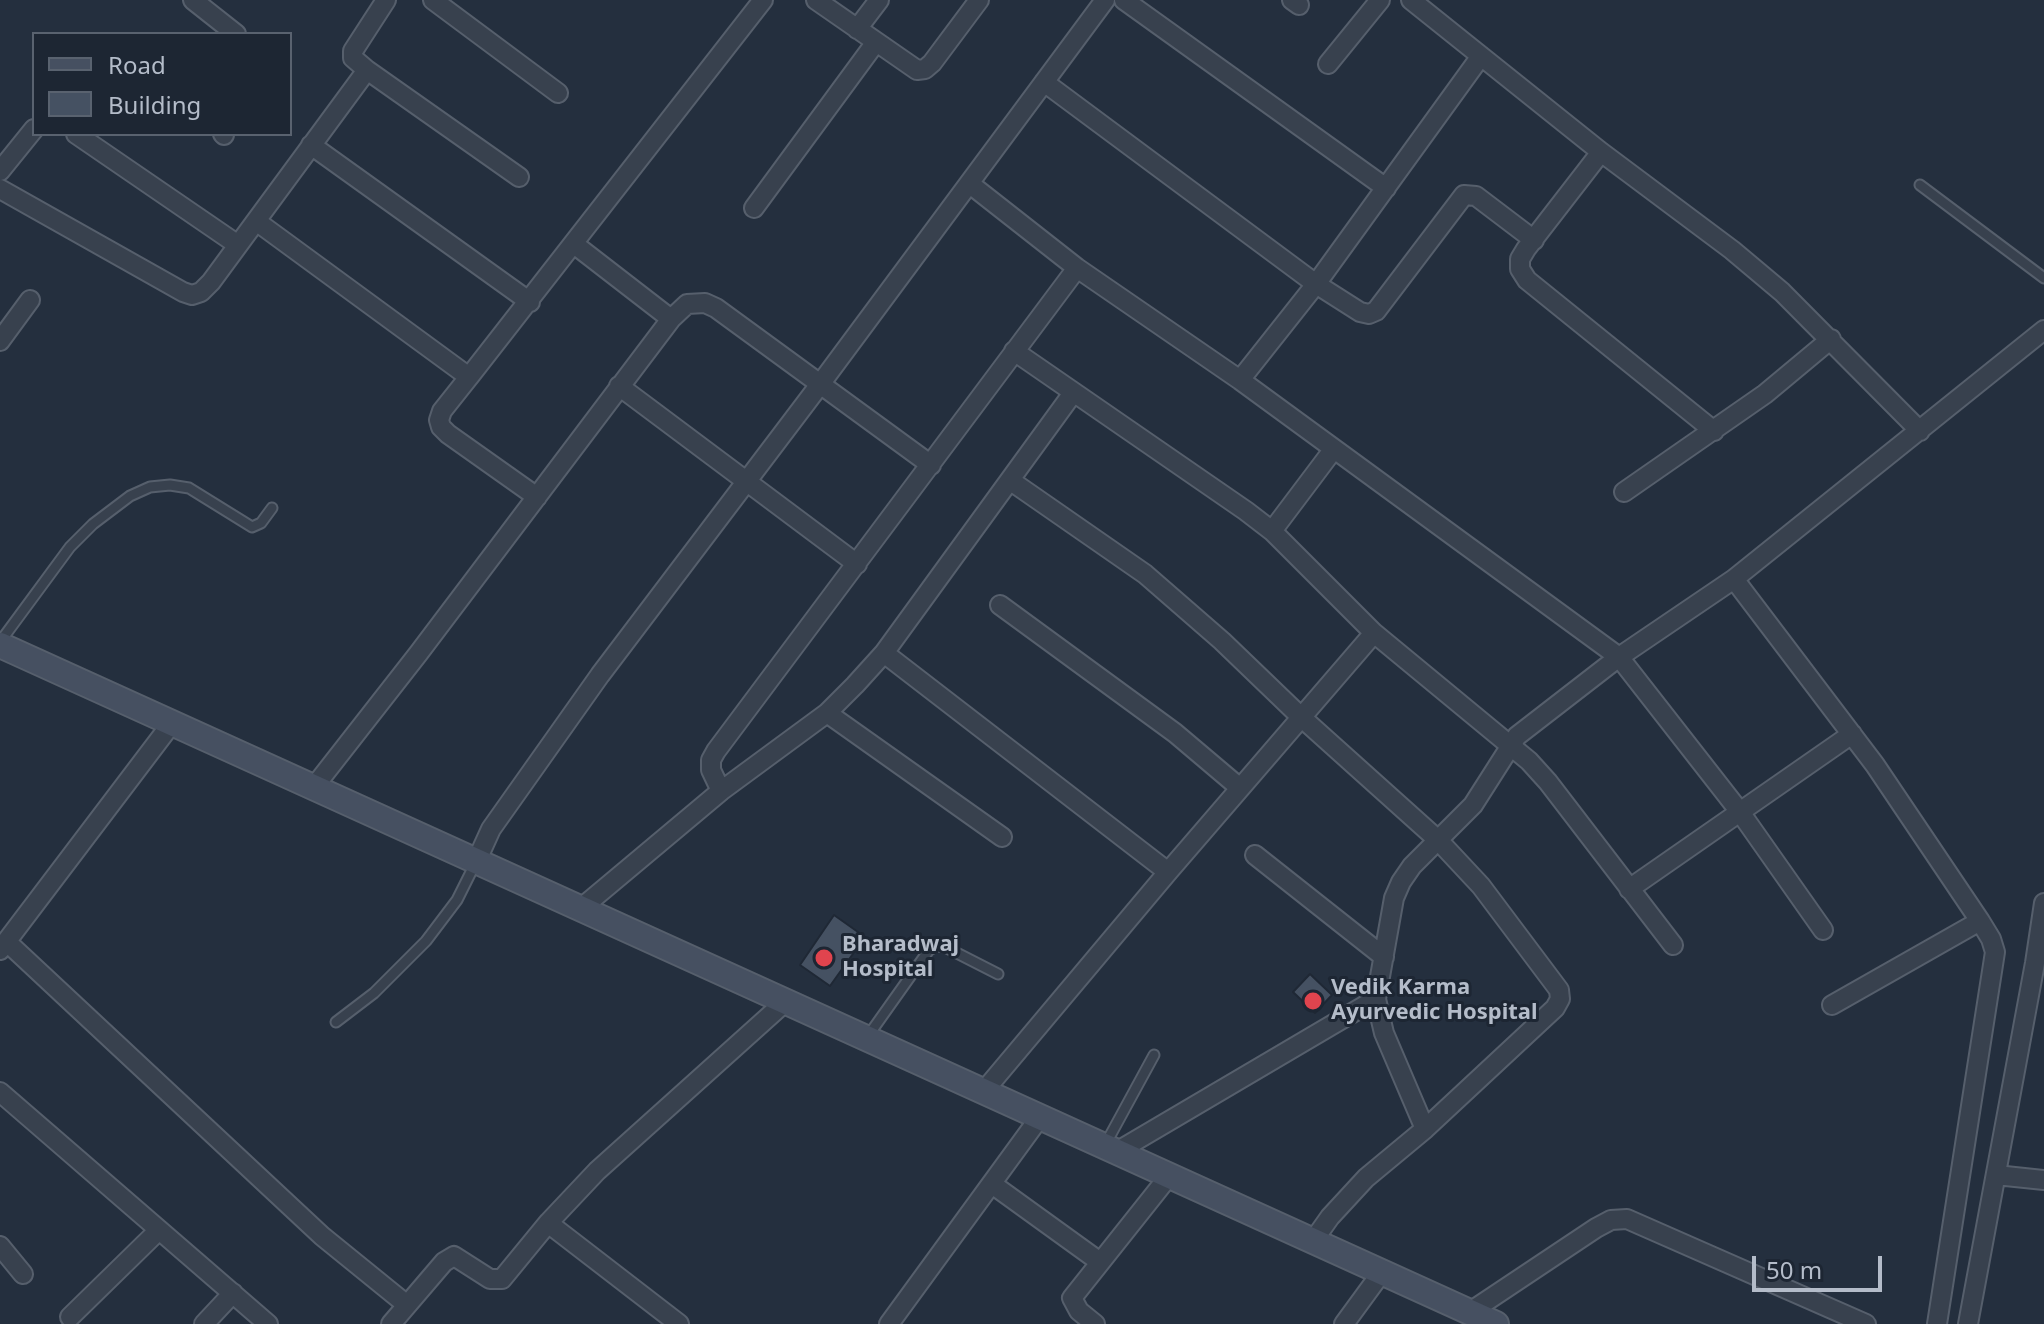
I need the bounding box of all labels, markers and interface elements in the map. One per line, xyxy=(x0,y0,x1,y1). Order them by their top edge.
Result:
legend xyxy=(32,32,292,136)
text: Road xyxy=(108,48,166,81)
text: Building xyxy=(108,88,201,121)
place label: Bharadwaj Hospital xyxy=(842,932,959,984)
marker: Bharadwaj Hospital xyxy=(813,947,835,969)
place label: Vedik Karma Ayurvedic Hospital xyxy=(1331,975,1538,1026)
marker: Vedik Karma Ayurvedic Hospital xyxy=(1302,990,1324,1012)
scale bar xyxy=(1756,1240,1886,1290)
text: 50 m xyxy=(1766,1253,1822,1286)

